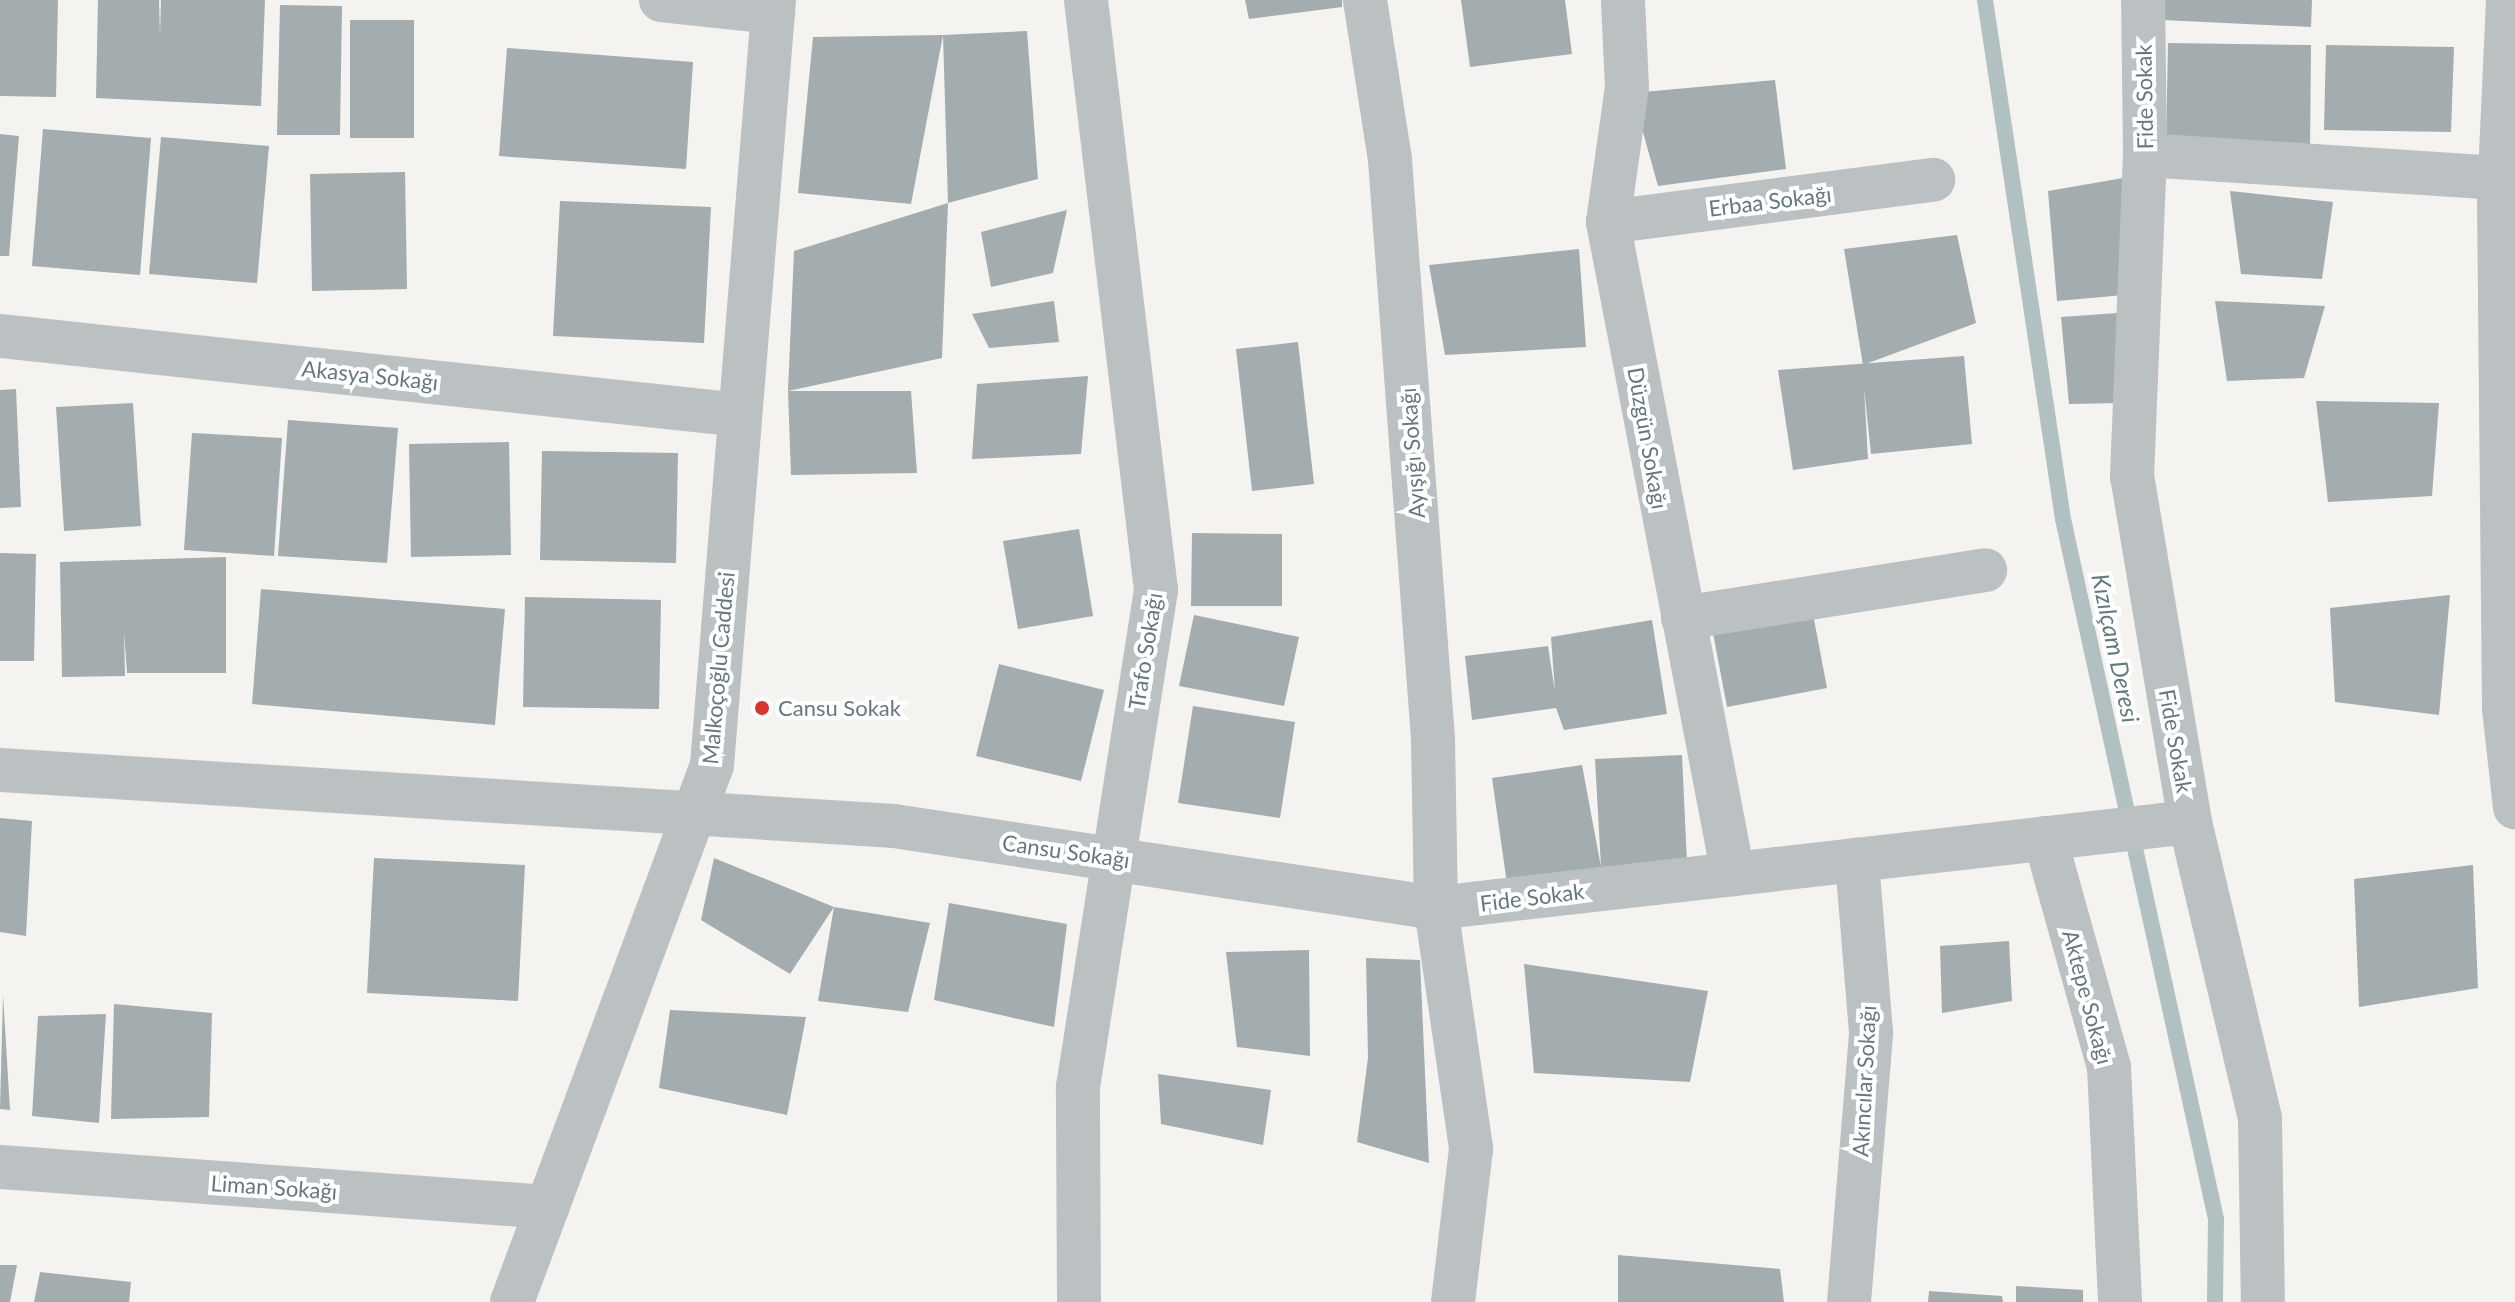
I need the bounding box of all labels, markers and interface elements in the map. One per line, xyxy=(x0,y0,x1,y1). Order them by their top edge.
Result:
street label: Fide Sokak xyxy=(2130,44,2158,150)
street label: Erbaa Sokağı xyxy=(1707,180,1833,222)
street label: Akasya Sokağı xyxy=(300,355,440,395)
street label: Düzgün Sokağı xyxy=(1623,365,1673,511)
street label: Ayışığı Sokağı xyxy=(1394,387,1430,519)
street label: Malkoçoğlu Caddesi xyxy=(696,571,740,765)
water label: Kızılçam Deresi xyxy=(2086,571,2146,725)
street label: Trafo Sokağı xyxy=(1123,591,1167,711)
street label: Fide Sokak xyxy=(2154,687,2198,795)
place label: Cansu Sokak xyxy=(778,695,901,721)
marker: Cansu Sokak xyxy=(753,699,771,717)
street label: Cansu Sokağı xyxy=(1001,829,1131,873)
street label: Fide Sokak xyxy=(1478,878,1586,916)
street label: Aktepe Sokağı xyxy=(2057,927,2119,1067)
street label: Akıncılar Sokağı xyxy=(1847,1004,1881,1158)
street label: Liman Sokağı xyxy=(210,1169,338,1205)

